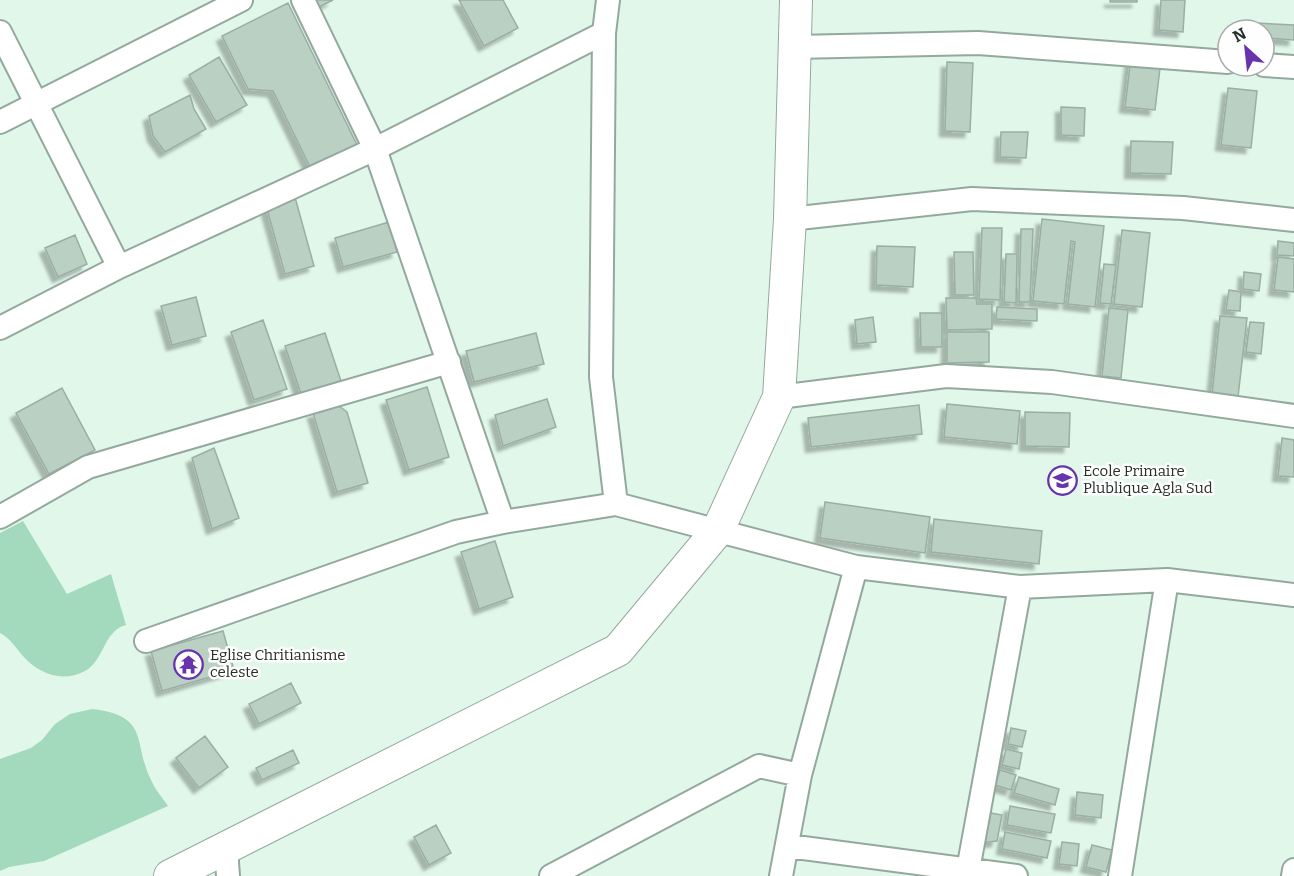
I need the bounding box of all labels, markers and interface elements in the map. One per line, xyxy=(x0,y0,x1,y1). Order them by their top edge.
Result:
north arrow xyxy=(1216,18,1276,78)
text: N xyxy=(1230,24,1249,46)
place label: Ecole Primaire Plublique Agla Sud xyxy=(1083,462,1213,497)
school or university icon: Ecole Primaire Plublique Agla Sud xyxy=(1046,464,1078,496)
place label: Eglise Chritianisme celeste xyxy=(210,646,345,681)
temple icon: Eglise Chritianisme celeste xyxy=(173,648,205,680)

